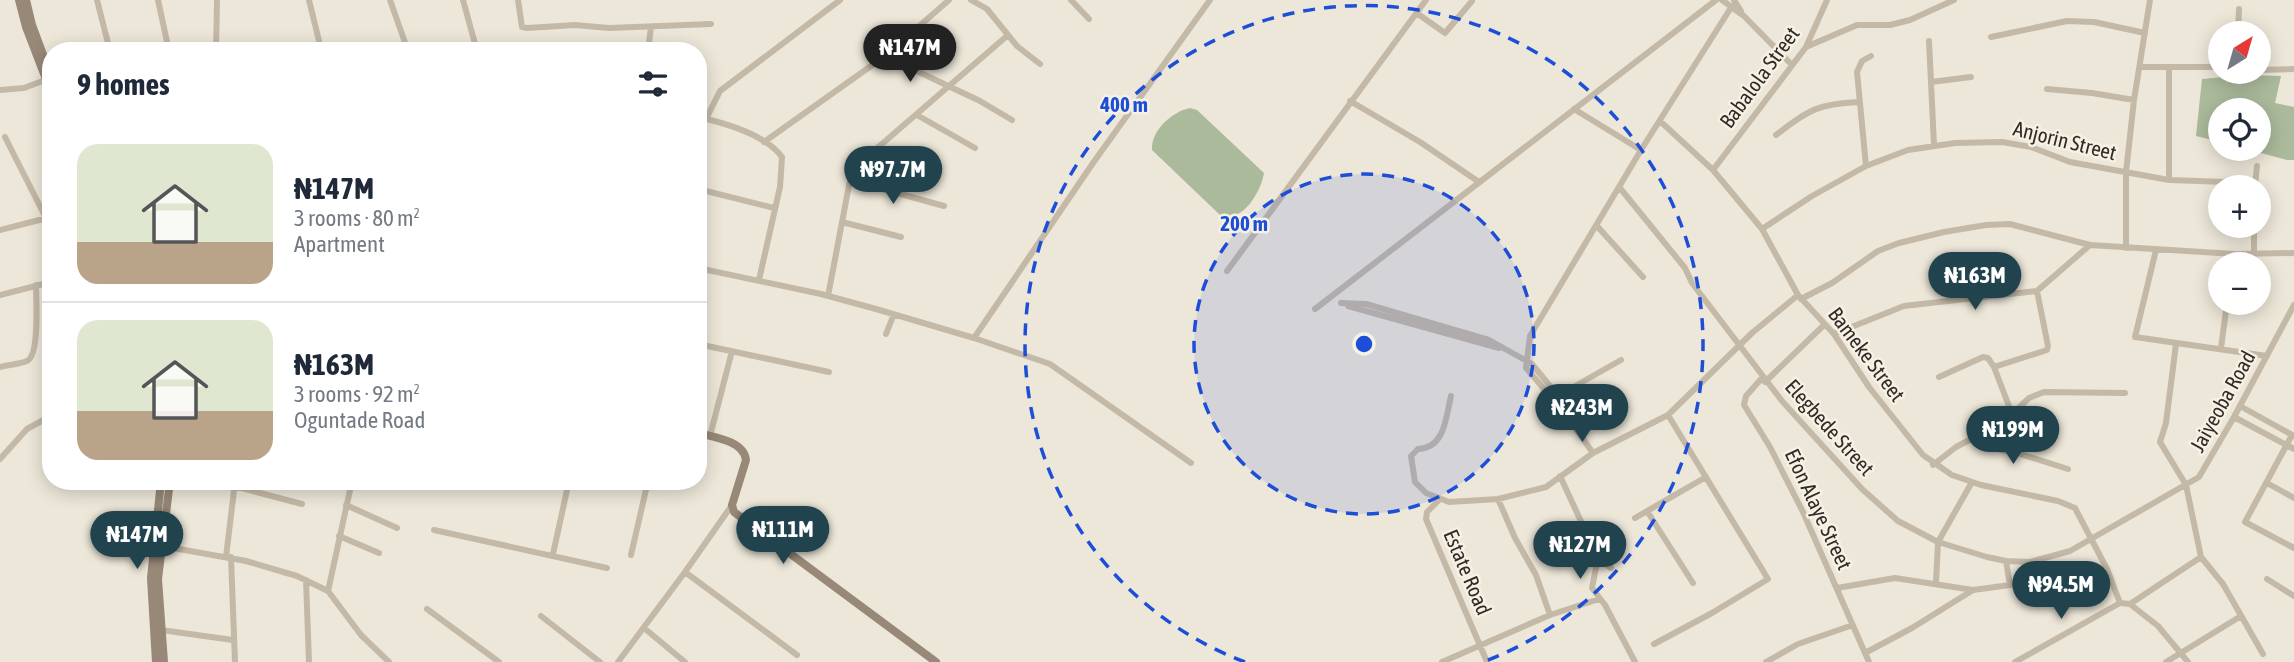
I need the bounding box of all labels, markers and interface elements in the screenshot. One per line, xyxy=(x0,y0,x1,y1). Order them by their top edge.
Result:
north arrow xyxy=(2208,21,2272,84)
map controls xyxy=(2208,21,2271,315)
street label: Babalola Street xyxy=(1714,22,1804,132)
pin: ₦147M xyxy=(861,24,959,84)
text: ₦147M xyxy=(879,34,941,60)
icon: filters xyxy=(634,65,672,103)
text: 9 homes xyxy=(77,67,170,101)
text: 400 m xyxy=(1099,92,1148,116)
button: locate xyxy=(2208,98,2271,161)
street label: Anjorin Street xyxy=(2011,116,2119,164)
pin: ₦97.7M xyxy=(836,146,950,206)
text: ₦97.7M xyxy=(860,156,926,182)
text: ₦147M xyxy=(294,171,374,205)
icon: home xyxy=(133,172,217,256)
button: + xyxy=(2208,175,2271,238)
text: 3 rooms · 80 m² xyxy=(294,205,420,231)
text: 200 m xyxy=(1220,211,1268,235)
text: Apartment xyxy=(294,231,385,257)
pin: ₦163M xyxy=(1926,252,2024,312)
button: − xyxy=(2208,252,2271,315)
text: ₦163M xyxy=(1944,262,2006,288)
street label: Bameke Street xyxy=(1824,302,1910,406)
centre of rings xyxy=(1352,332,1376,356)
street label: Jaiyeoba Road xyxy=(2184,346,2260,456)
text: ₦163M xyxy=(294,347,374,381)
icon: home xyxy=(133,348,217,432)
street label: Elegbede Street xyxy=(1781,374,1879,480)
text: 3 rooms · 92 m² xyxy=(294,381,420,407)
pin: ₦243M xyxy=(1533,384,1631,444)
text: ₦243M xyxy=(1551,394,1613,420)
pin: ₦199M xyxy=(1964,406,2062,466)
text: Oguntade Road xyxy=(294,407,425,433)
text: ₦199M xyxy=(1982,416,2044,442)
street label: Efon Alaye Street xyxy=(1781,445,1857,573)
pin: ₦111M xyxy=(734,506,832,566)
pin: ₦147M xyxy=(88,512,186,571)
text: ₦111M xyxy=(752,516,814,542)
text: ₦147M xyxy=(106,521,168,547)
pin: ₦127M xyxy=(1531,522,1629,581)
street label: Estate Road xyxy=(1439,526,1497,618)
text: ₦127M xyxy=(1549,531,1611,557)
pin: ₦94.5M xyxy=(2004,562,2118,621)
text: ₦94.5M xyxy=(2028,571,2094,597)

